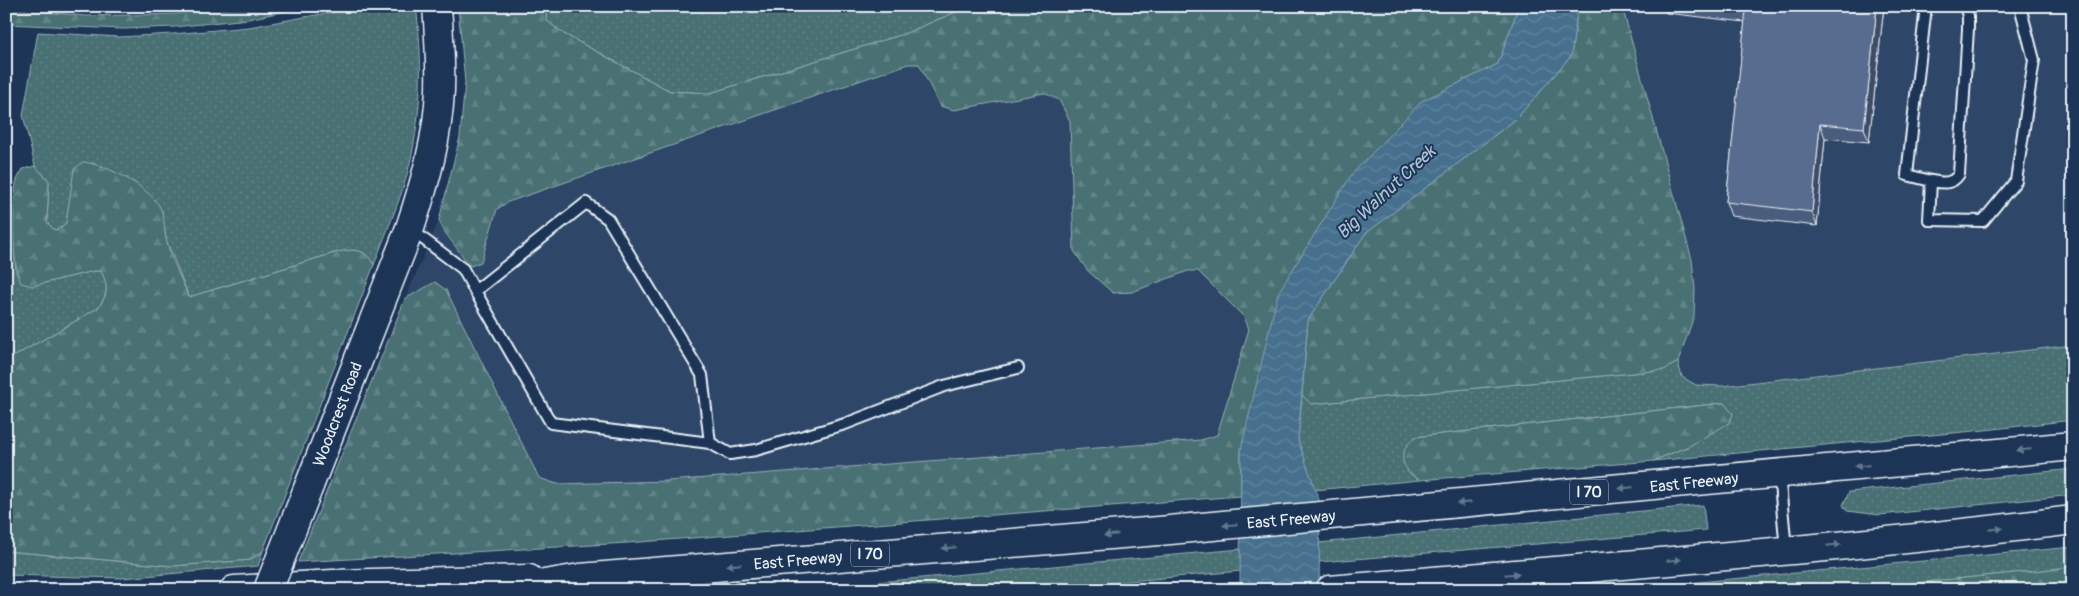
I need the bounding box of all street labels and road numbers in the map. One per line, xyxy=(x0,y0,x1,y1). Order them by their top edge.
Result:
street label: Woodcrest Road xyxy=(309,359,367,469)
street label: East Freeway xyxy=(1649,468,1739,498)
road number: I 70 xyxy=(1570,480,1608,504)
street label: East Freeway xyxy=(1246,506,1336,534)
road number: I 70 xyxy=(851,542,889,566)
street label: East Freeway xyxy=(753,547,843,575)

